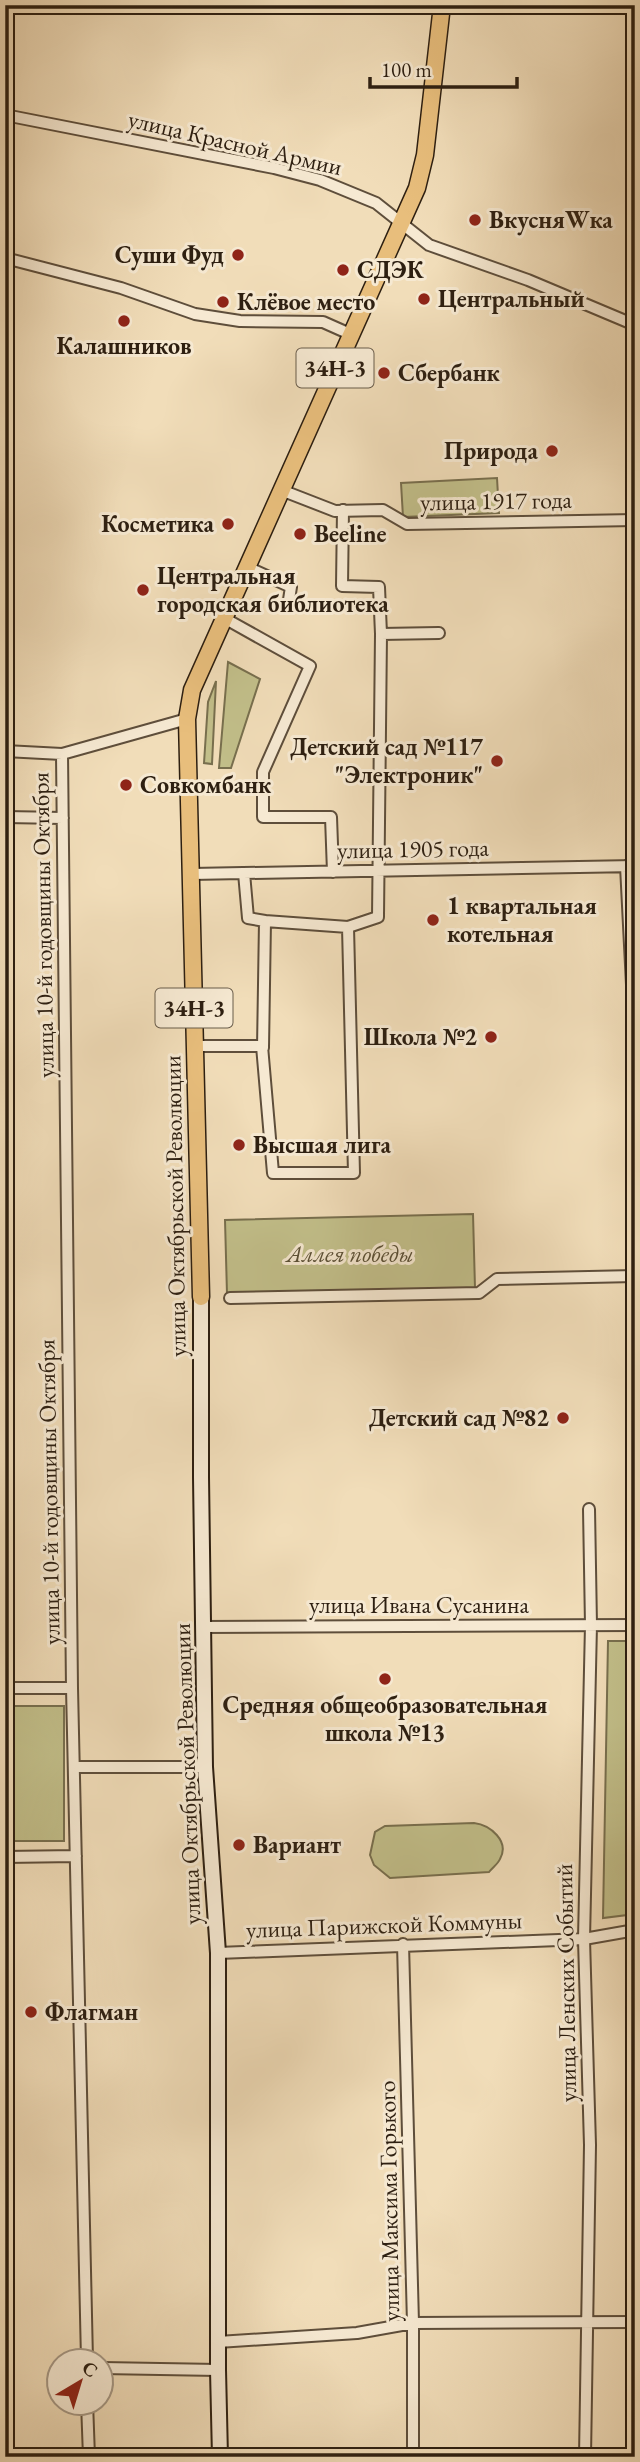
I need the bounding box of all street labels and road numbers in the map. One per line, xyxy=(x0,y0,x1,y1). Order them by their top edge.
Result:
street label: улица Красной Армии xyxy=(125,103,345,182)
road number: 34Н-3 xyxy=(296,348,374,388)
street label: улица 1917 года xyxy=(420,484,573,517)
street label: улица 10-й годовщины Октября xyxy=(24,772,61,1078)
street label: улица 1905 года xyxy=(337,832,490,865)
road number: 34Н-3 xyxy=(156,988,232,1028)
street label: улица Октябрьской Революции xyxy=(156,1055,193,1357)
street label: улица 10-й годовщины Октября xyxy=(30,1339,67,1645)
street label: улица Ивана Сусанина xyxy=(309,1589,529,1620)
street label: улица Октябрьской Революции xyxy=(166,1622,207,1925)
street label: улица Ленских Событий xyxy=(548,1863,583,2103)
street label: улица Парижской Коммуны xyxy=(245,1904,523,1945)
street label: улица Максима Горького xyxy=(371,2080,406,2322)

